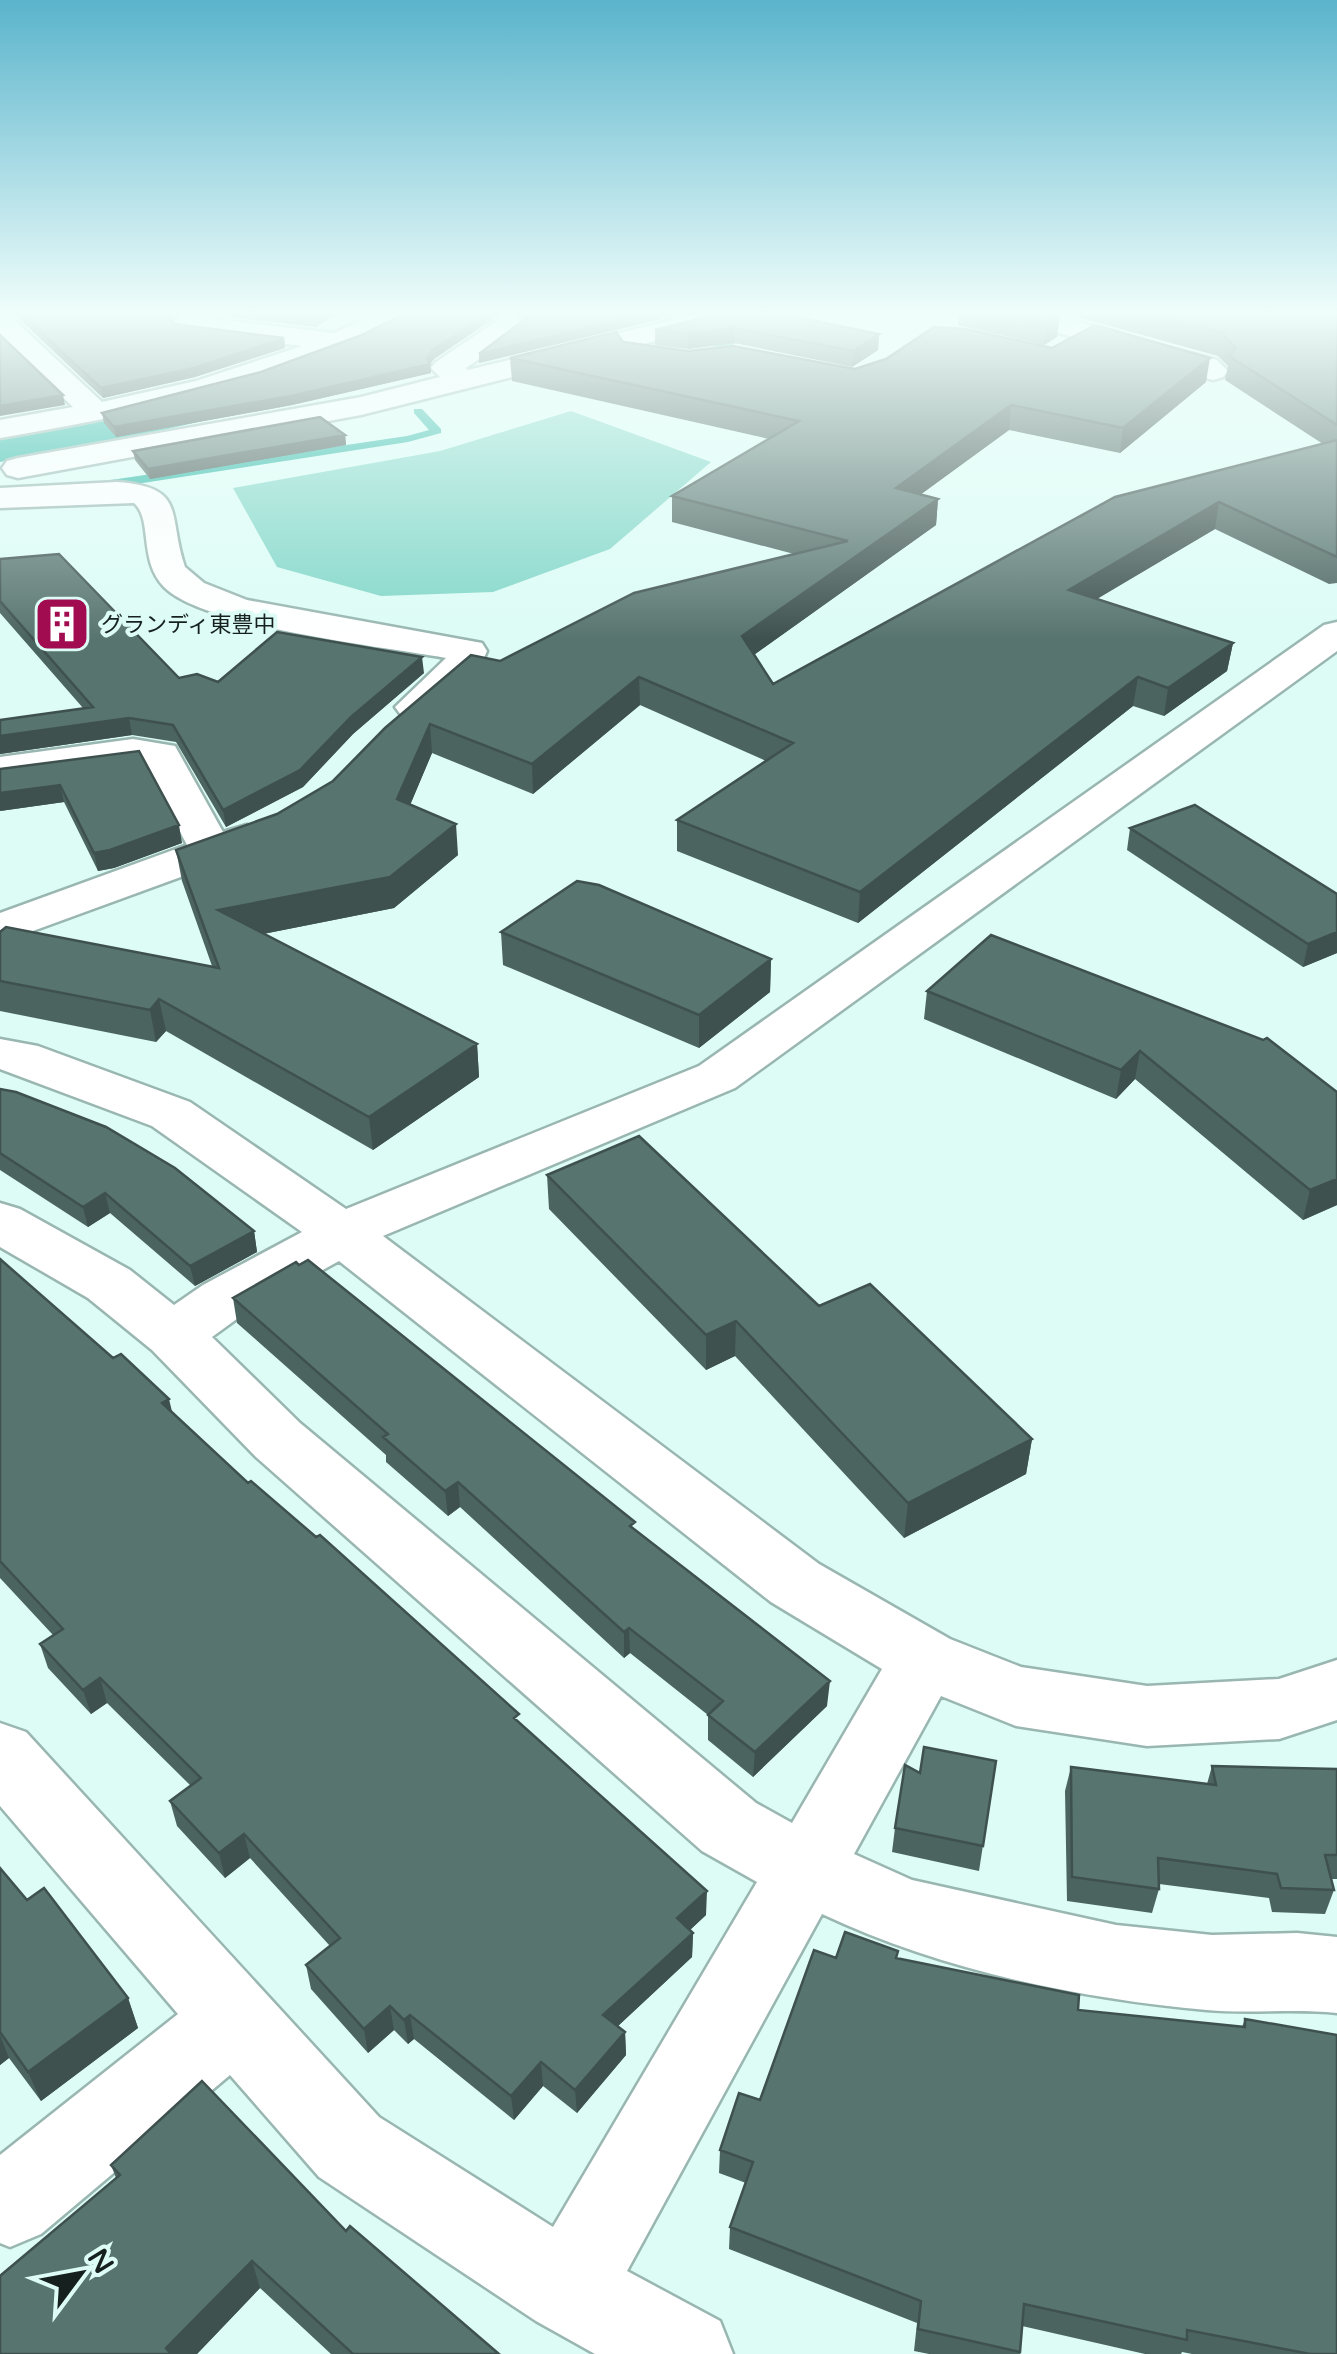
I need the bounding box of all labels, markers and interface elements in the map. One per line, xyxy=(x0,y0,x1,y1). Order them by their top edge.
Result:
building icon: グランディ東豊中 xyxy=(32,594,92,654)
place label: グランディ東豊中 xyxy=(101,612,275,638)
north arrow xyxy=(30,2224,130,2324)
text: N xyxy=(80,2243,121,2280)

